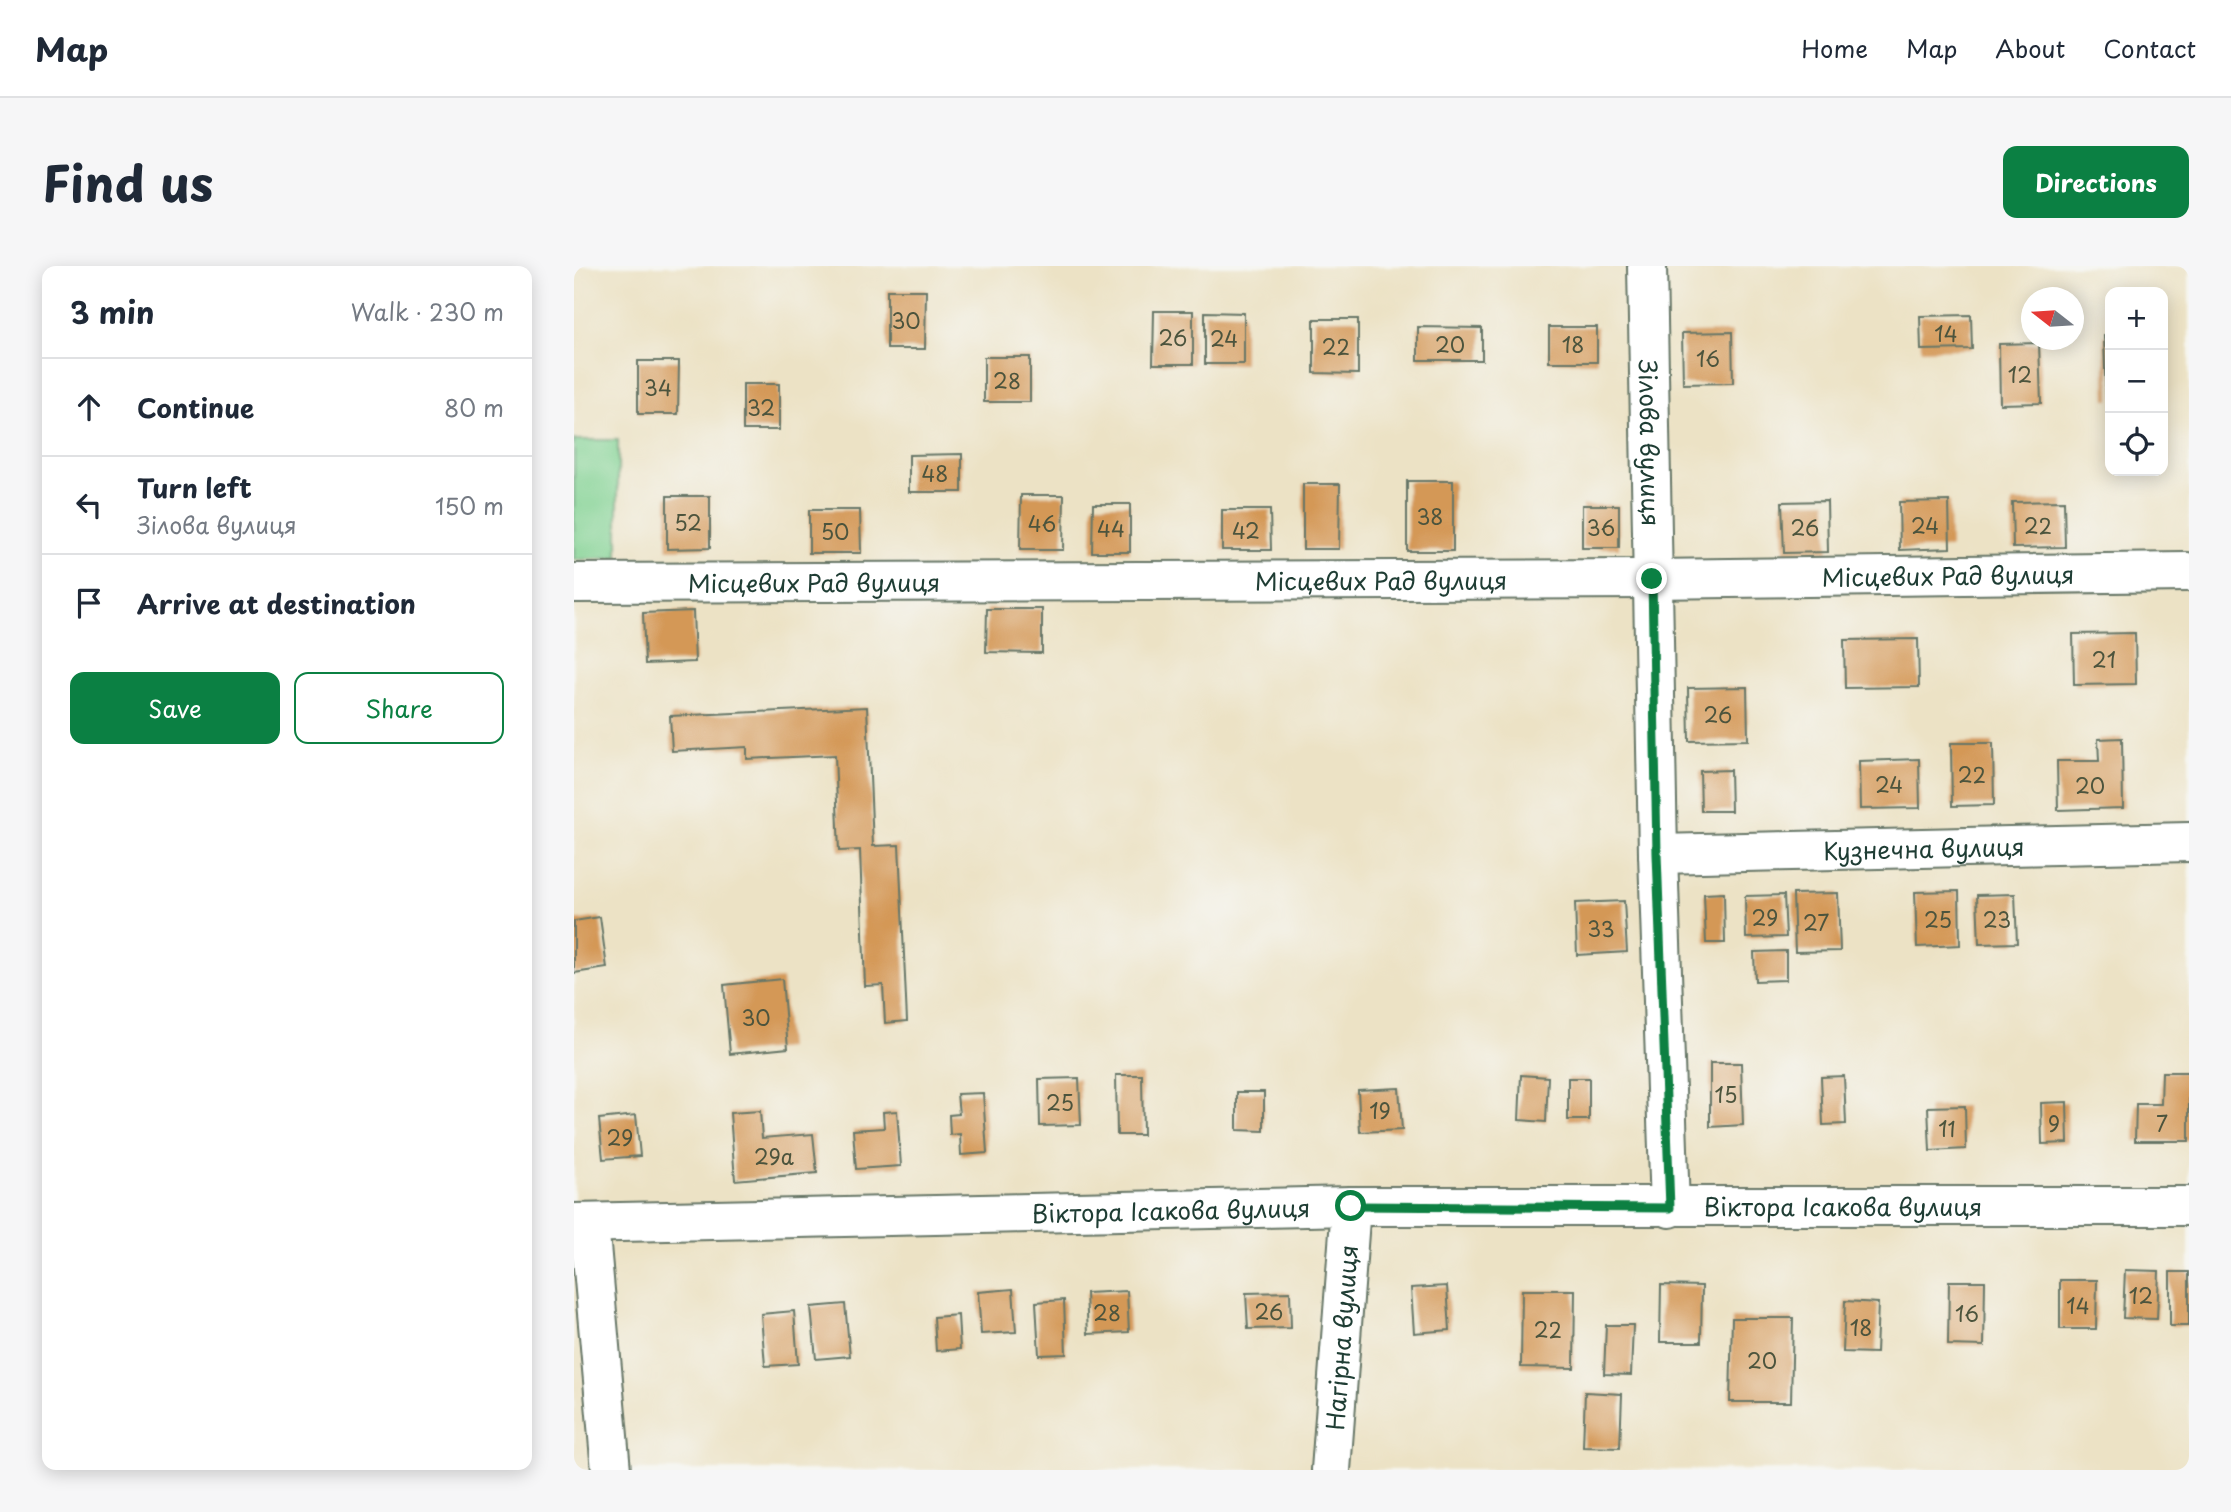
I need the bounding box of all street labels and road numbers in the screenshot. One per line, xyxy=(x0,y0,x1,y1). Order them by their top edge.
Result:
street label: Зілова вулиця xyxy=(1631,359,1670,527)
street label: Місцевих Рад вулиця xyxy=(1821,555,2074,595)
street label: Місцевих Рад вулиця xyxy=(1255,562,1507,598)
street label: Місцевих Рад вулиця xyxy=(688,564,940,601)
street label: Кузнечна вулиця xyxy=(1823,828,2025,868)
street label: Віктора Ісакова вулиця xyxy=(1703,1188,1982,1224)
street label: Віктора Ісакова вулиця xyxy=(1031,1189,1311,1231)
street label: Нагірна вулиця xyxy=(1316,1244,1366,1431)

